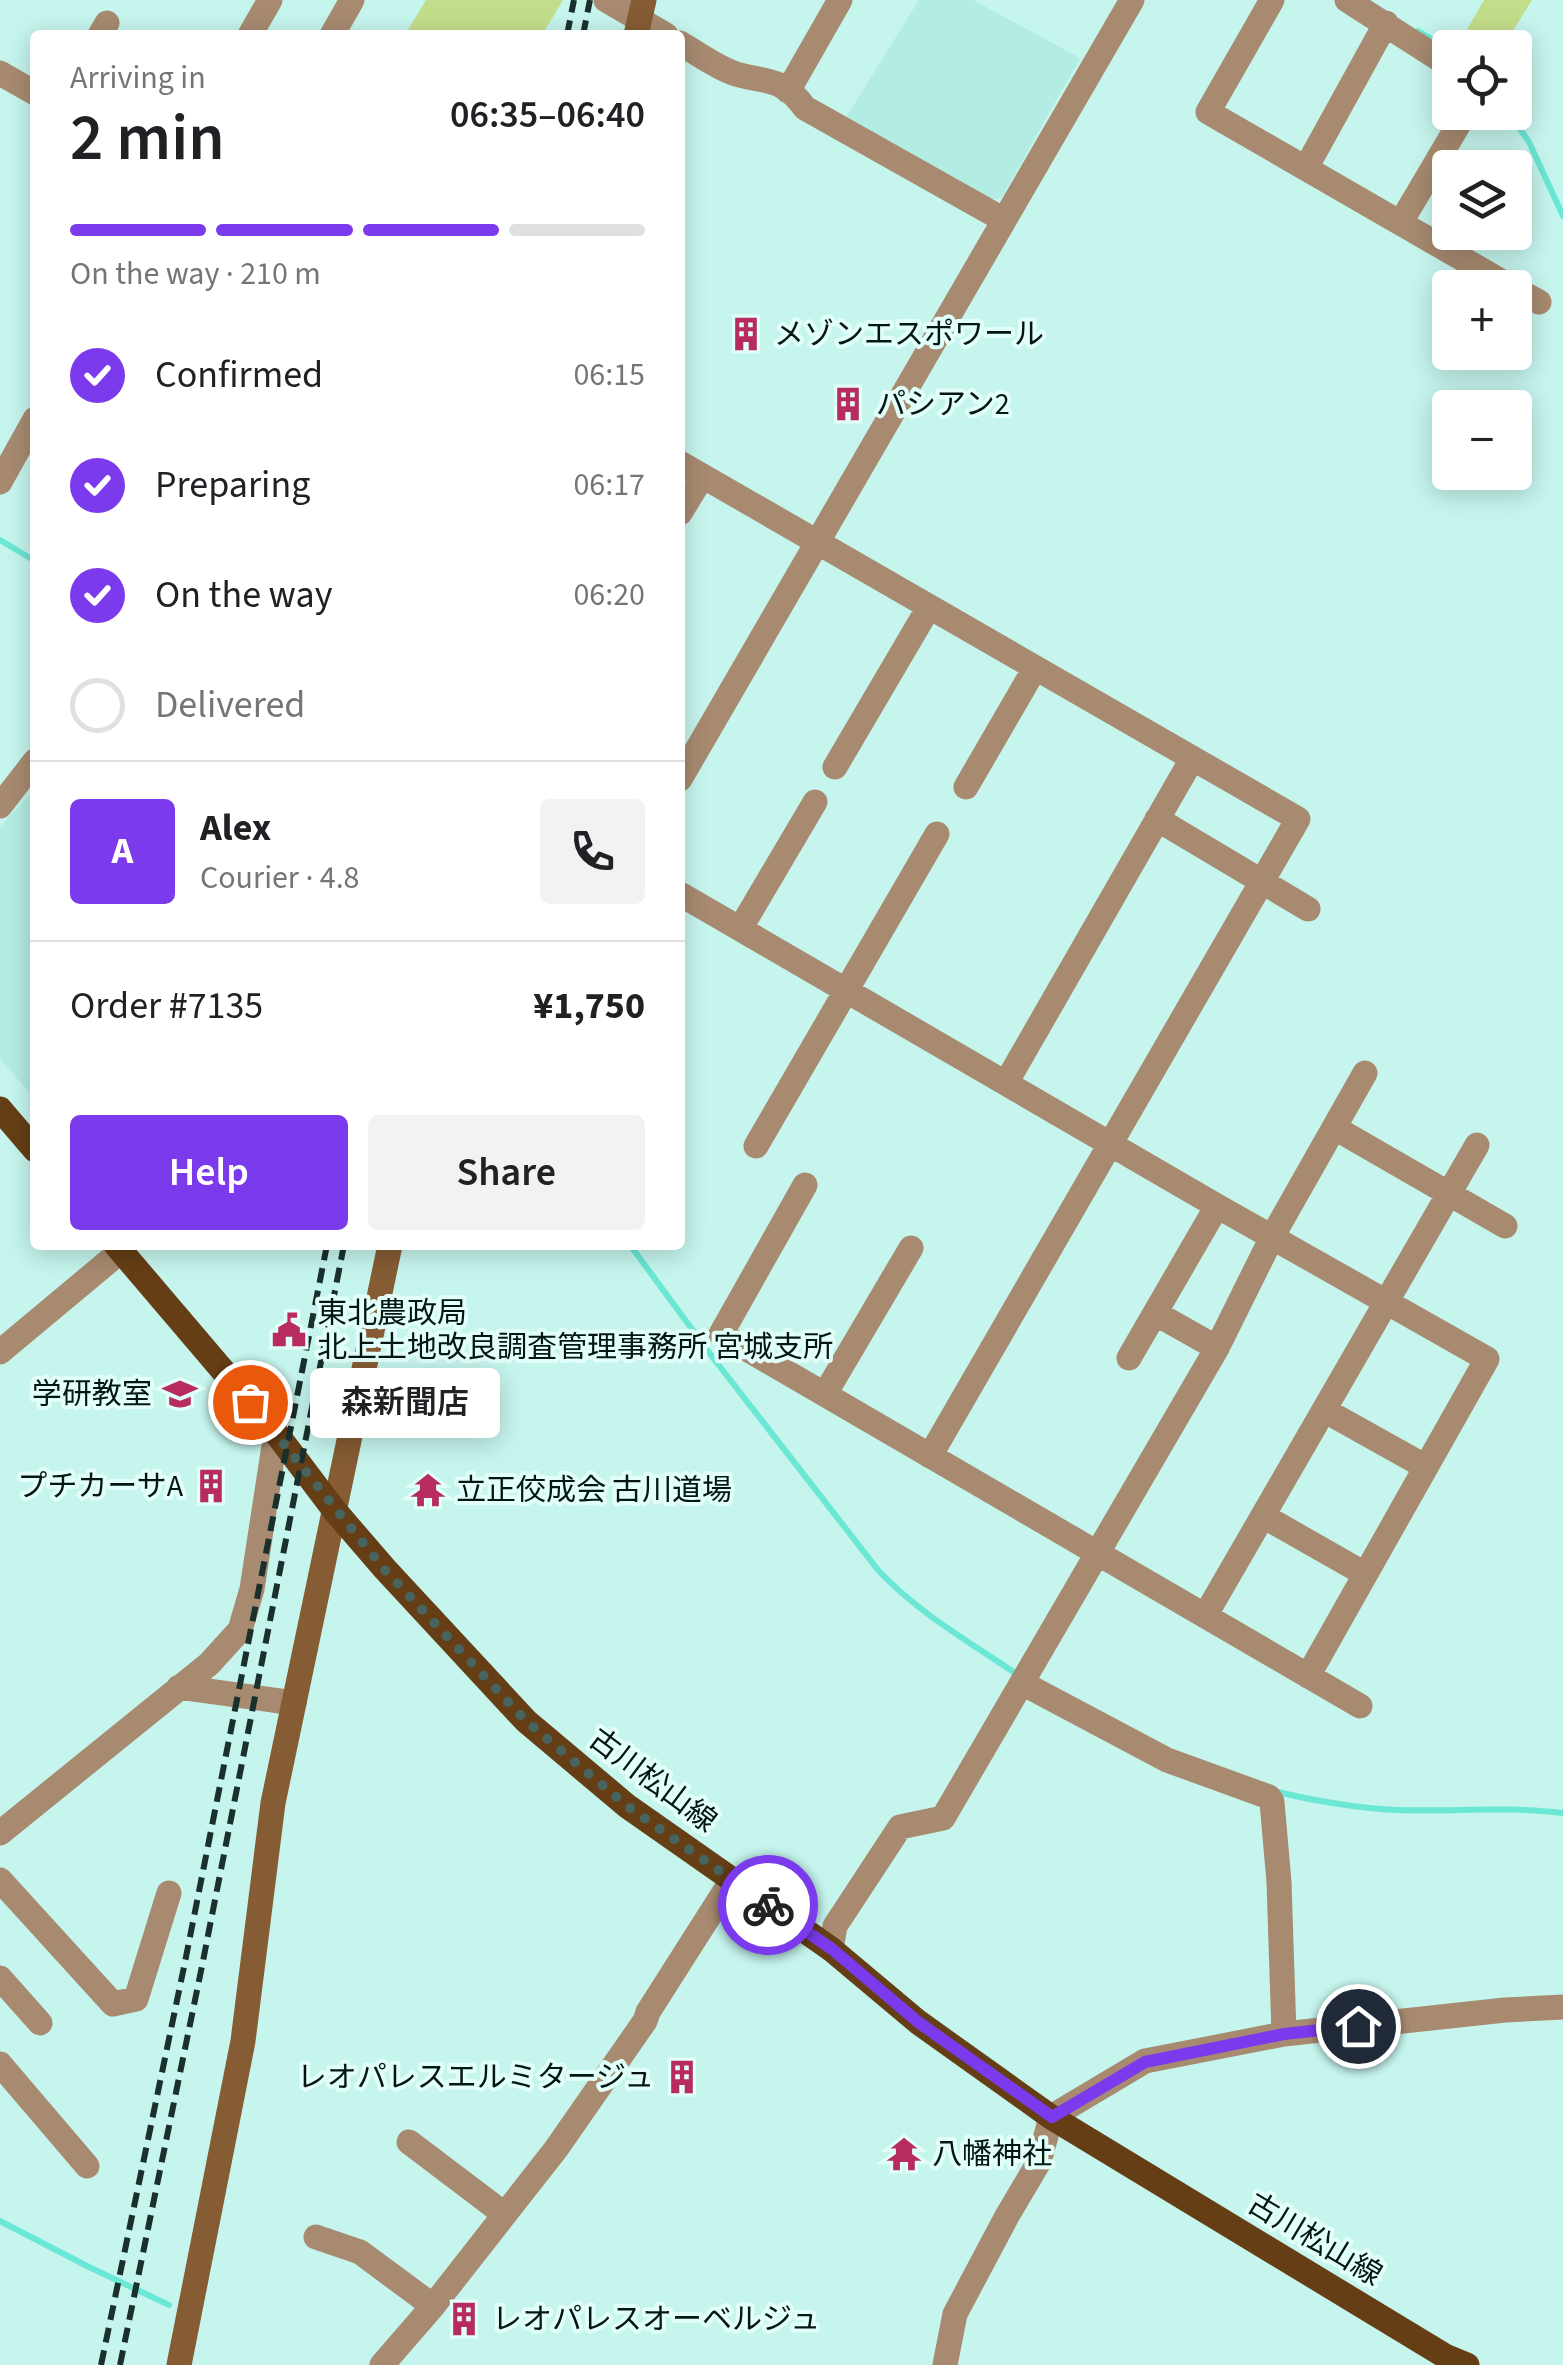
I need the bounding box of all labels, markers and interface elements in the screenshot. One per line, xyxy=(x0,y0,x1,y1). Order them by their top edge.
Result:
map controls xyxy=(1432,30,1532,490)
button: locate xyxy=(1432,30,1532,130)
text: Arriving in xyxy=(70,55,206,101)
text: 06:35–06:40 xyxy=(450,88,645,142)
text: 2 min xyxy=(70,92,225,185)
button: layers xyxy=(1432,150,1532,250)
text: On the way · 210 m xyxy=(70,251,321,297)
button: + xyxy=(1432,270,1532,370)
place label: メゾンエスポワール xyxy=(774,313,1044,356)
building icon: メゾンエスポワール xyxy=(727,315,765,353)
icon: check xyxy=(70,348,125,403)
text: Confirmed xyxy=(155,348,323,402)
text: 06:15 xyxy=(573,352,645,398)
place label: パシアン2 xyxy=(876,383,1010,426)
building icon: パシアン2 xyxy=(829,385,867,423)
button: − xyxy=(1432,390,1532,490)
icon: check xyxy=(70,458,125,513)
text: Preparing xyxy=(155,458,310,512)
text: 06:17 xyxy=(573,462,645,508)
icon: check xyxy=(70,568,125,623)
text: On the way xyxy=(155,568,332,622)
text: 06:20 xyxy=(573,572,645,618)
text: Delivered xyxy=(155,678,305,732)
button: phone xyxy=(540,799,645,904)
text: Alex xyxy=(200,801,271,855)
text: A xyxy=(112,824,133,878)
text: Courier · 4.8 xyxy=(200,855,360,901)
text: Order #7135 xyxy=(70,979,263,1033)
text: ¥1,750 xyxy=(533,979,645,1033)
button: Help xyxy=(70,1115,348,1230)
button: Share xyxy=(368,1115,645,1230)
place label: 東北農政局 北上土地改良調査管理事務所 宮城支所 xyxy=(317,1292,833,1369)
public building icon: 東北農政局 北上土地改良調査管理事務所 宮城支所 xyxy=(270,1311,308,1349)
pin xyxy=(208,1360,293,1445)
callout: 森新聞店 xyxy=(310,1367,500,1437)
place label: 学研教室 xyxy=(32,1373,152,1416)
school or university icon: 学研教室 xyxy=(161,1375,199,1413)
icon: bag xyxy=(223,1375,278,1430)
text: 森新聞店 xyxy=(341,1380,469,1426)
place label: プチカーサA xyxy=(17,1465,184,1508)
building icon: プチカーサA xyxy=(192,1467,230,1505)
place label: 立正佼成会 古川道場 xyxy=(456,1469,732,1512)
temple icon: 立正佼成会 古川道場 xyxy=(409,1471,447,1509)
street label: 古川松山線 xyxy=(580,1718,726,1843)
courier xyxy=(718,1855,818,1955)
icon: bike xyxy=(741,1878,796,1933)
pin xyxy=(1316,1984,1401,2069)
icon: home xyxy=(1331,1999,1386,2054)
place label: レオパレスエルミタージュ xyxy=(297,2056,654,2099)
building icon: レオパレスエルミタージュ xyxy=(663,2058,701,2096)
place label: 八幡神社 xyxy=(932,2133,1052,2176)
temple icon: 八幡神社 xyxy=(885,2135,923,2173)
street label: 古川松山線 xyxy=(1239,2182,1390,2296)
place label: レオパレスオーベルジュ xyxy=(492,2298,820,2341)
building icon: レオパレスオーベルジュ xyxy=(445,2300,483,2338)

